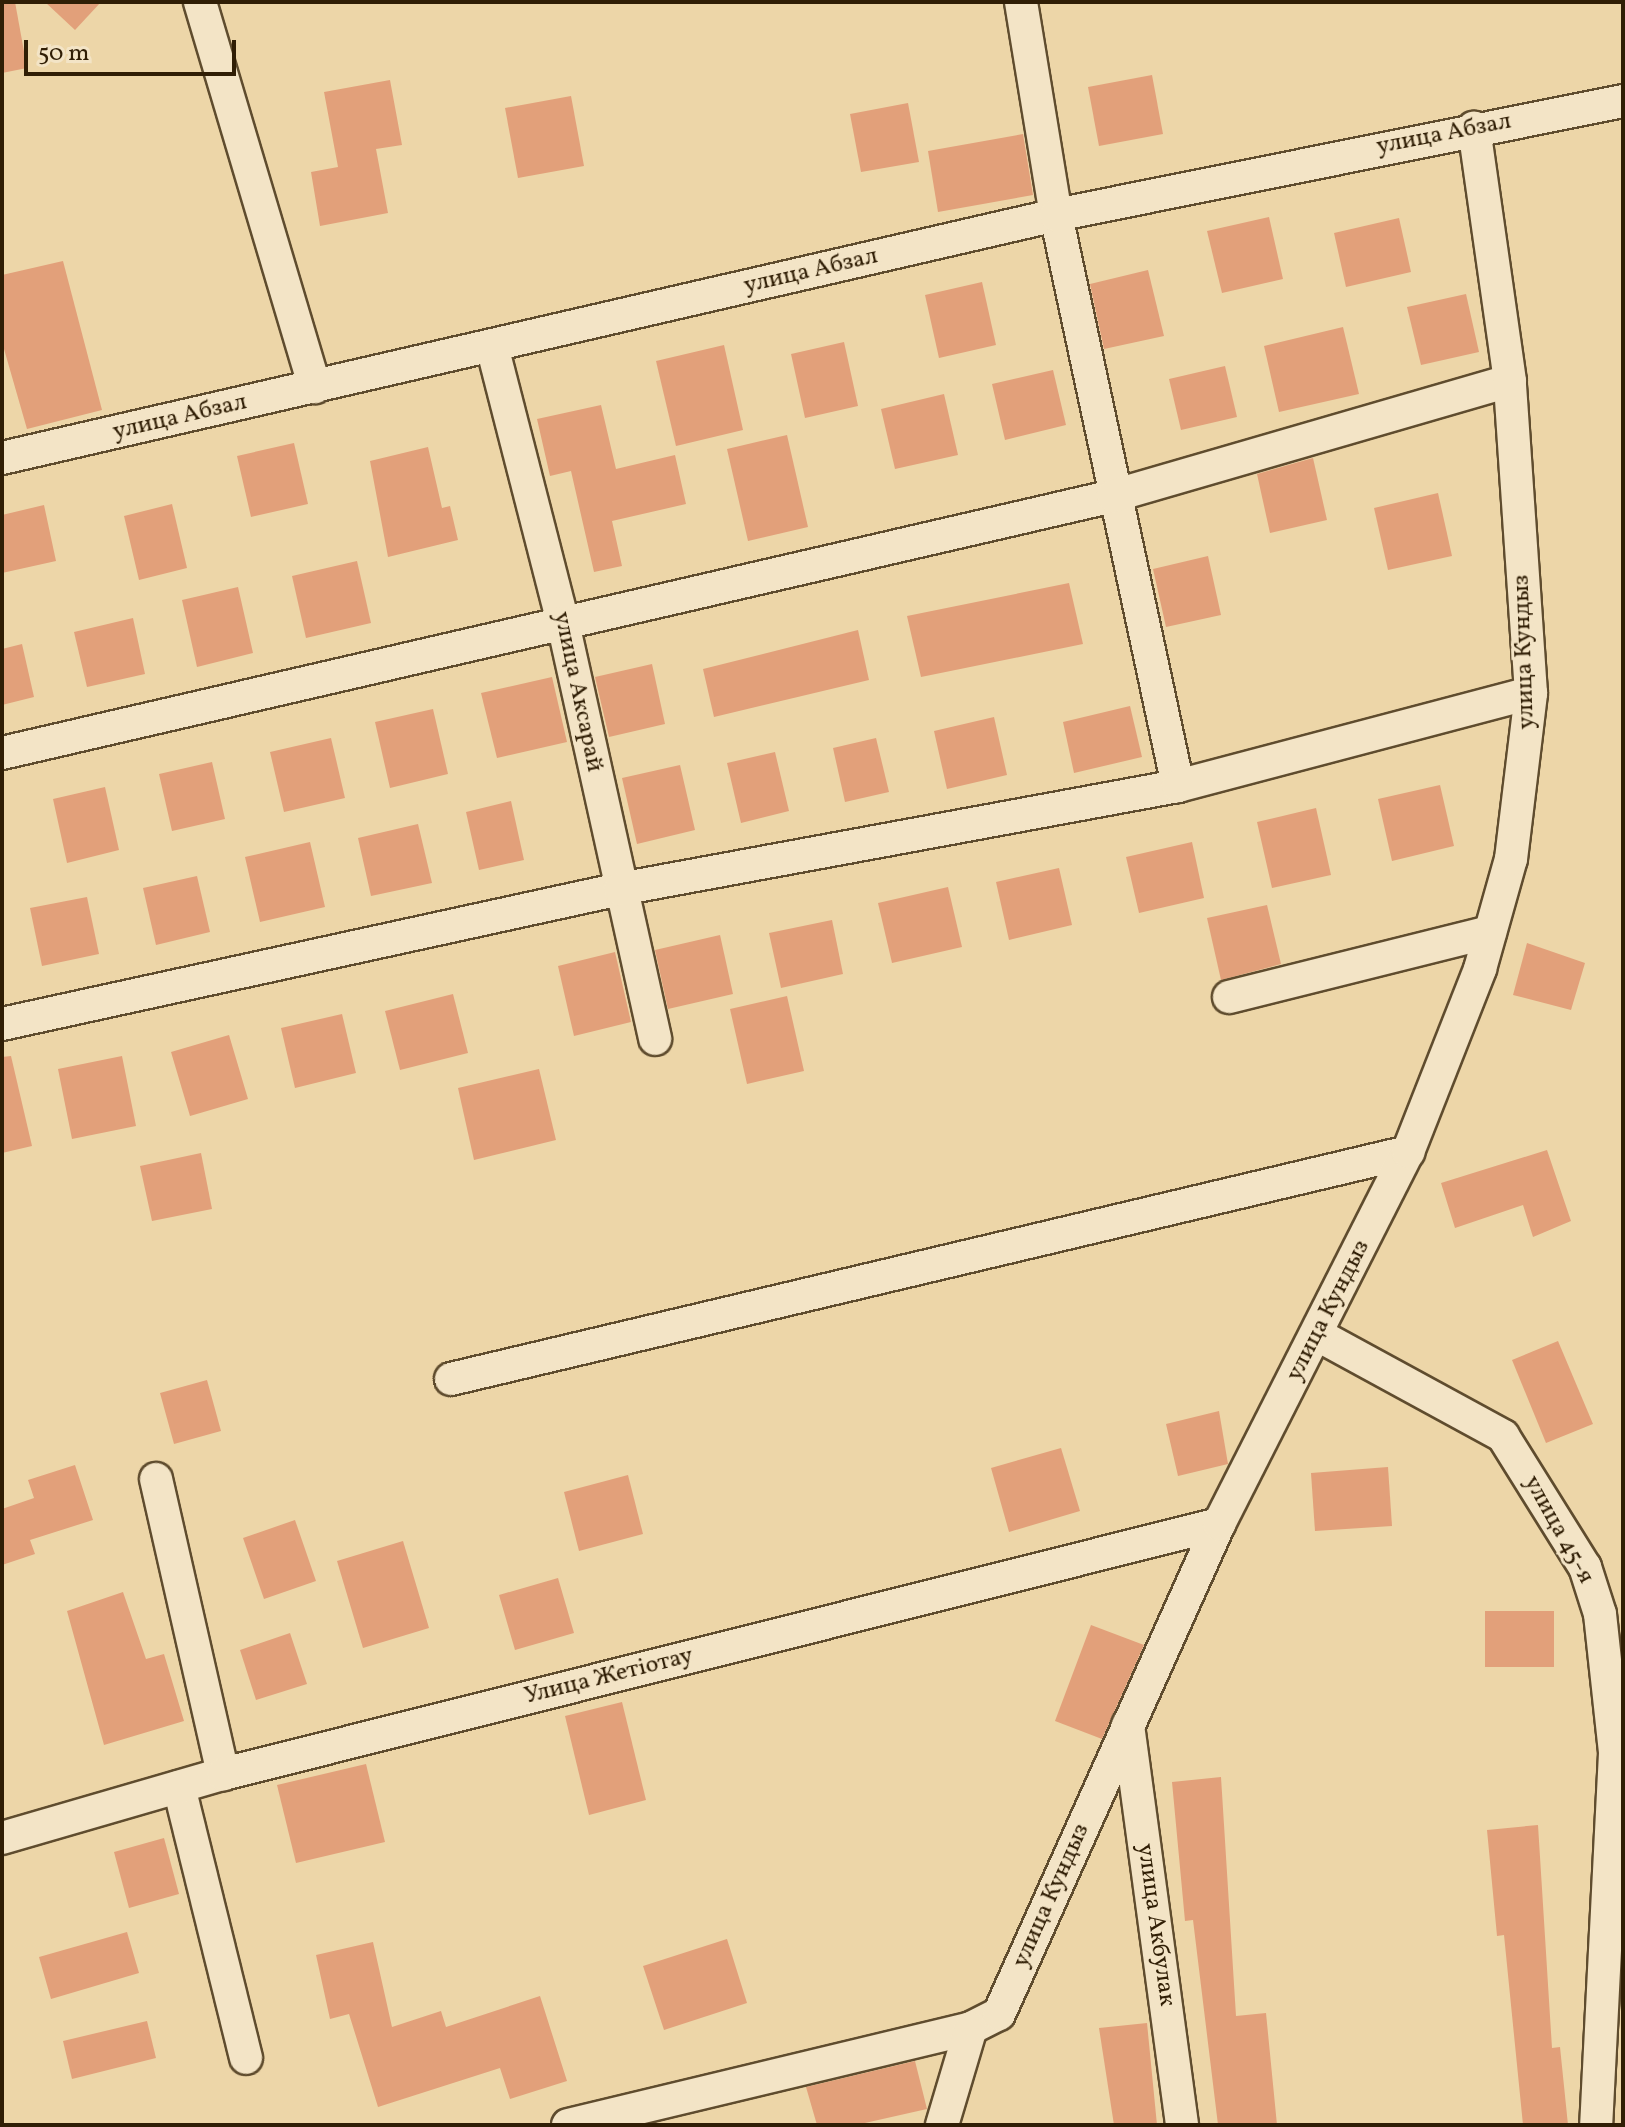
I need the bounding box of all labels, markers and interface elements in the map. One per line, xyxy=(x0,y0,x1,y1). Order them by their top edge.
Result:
scale bar xyxy=(28,24,240,74)
text: 50 m xyxy=(38,37,90,71)
street label: улица Абзал xyxy=(1374,108,1514,162)
street label: улица Абзал xyxy=(741,243,881,301)
street label: улица Абзал xyxy=(110,389,250,447)
street label: улица Кундыз xyxy=(1508,574,1542,730)
street label: улица Аксарай xyxy=(546,609,608,775)
street label: улица Кундыз xyxy=(1281,1236,1377,1386)
street label: улица 45-я xyxy=(1516,1471,1600,1589)
street label: Улица Жетіотау xyxy=(522,1642,696,1712)
street label: улица Кундыз xyxy=(1007,1819,1097,1973)
street label: улица Акбулак xyxy=(1129,1842,1181,2008)

